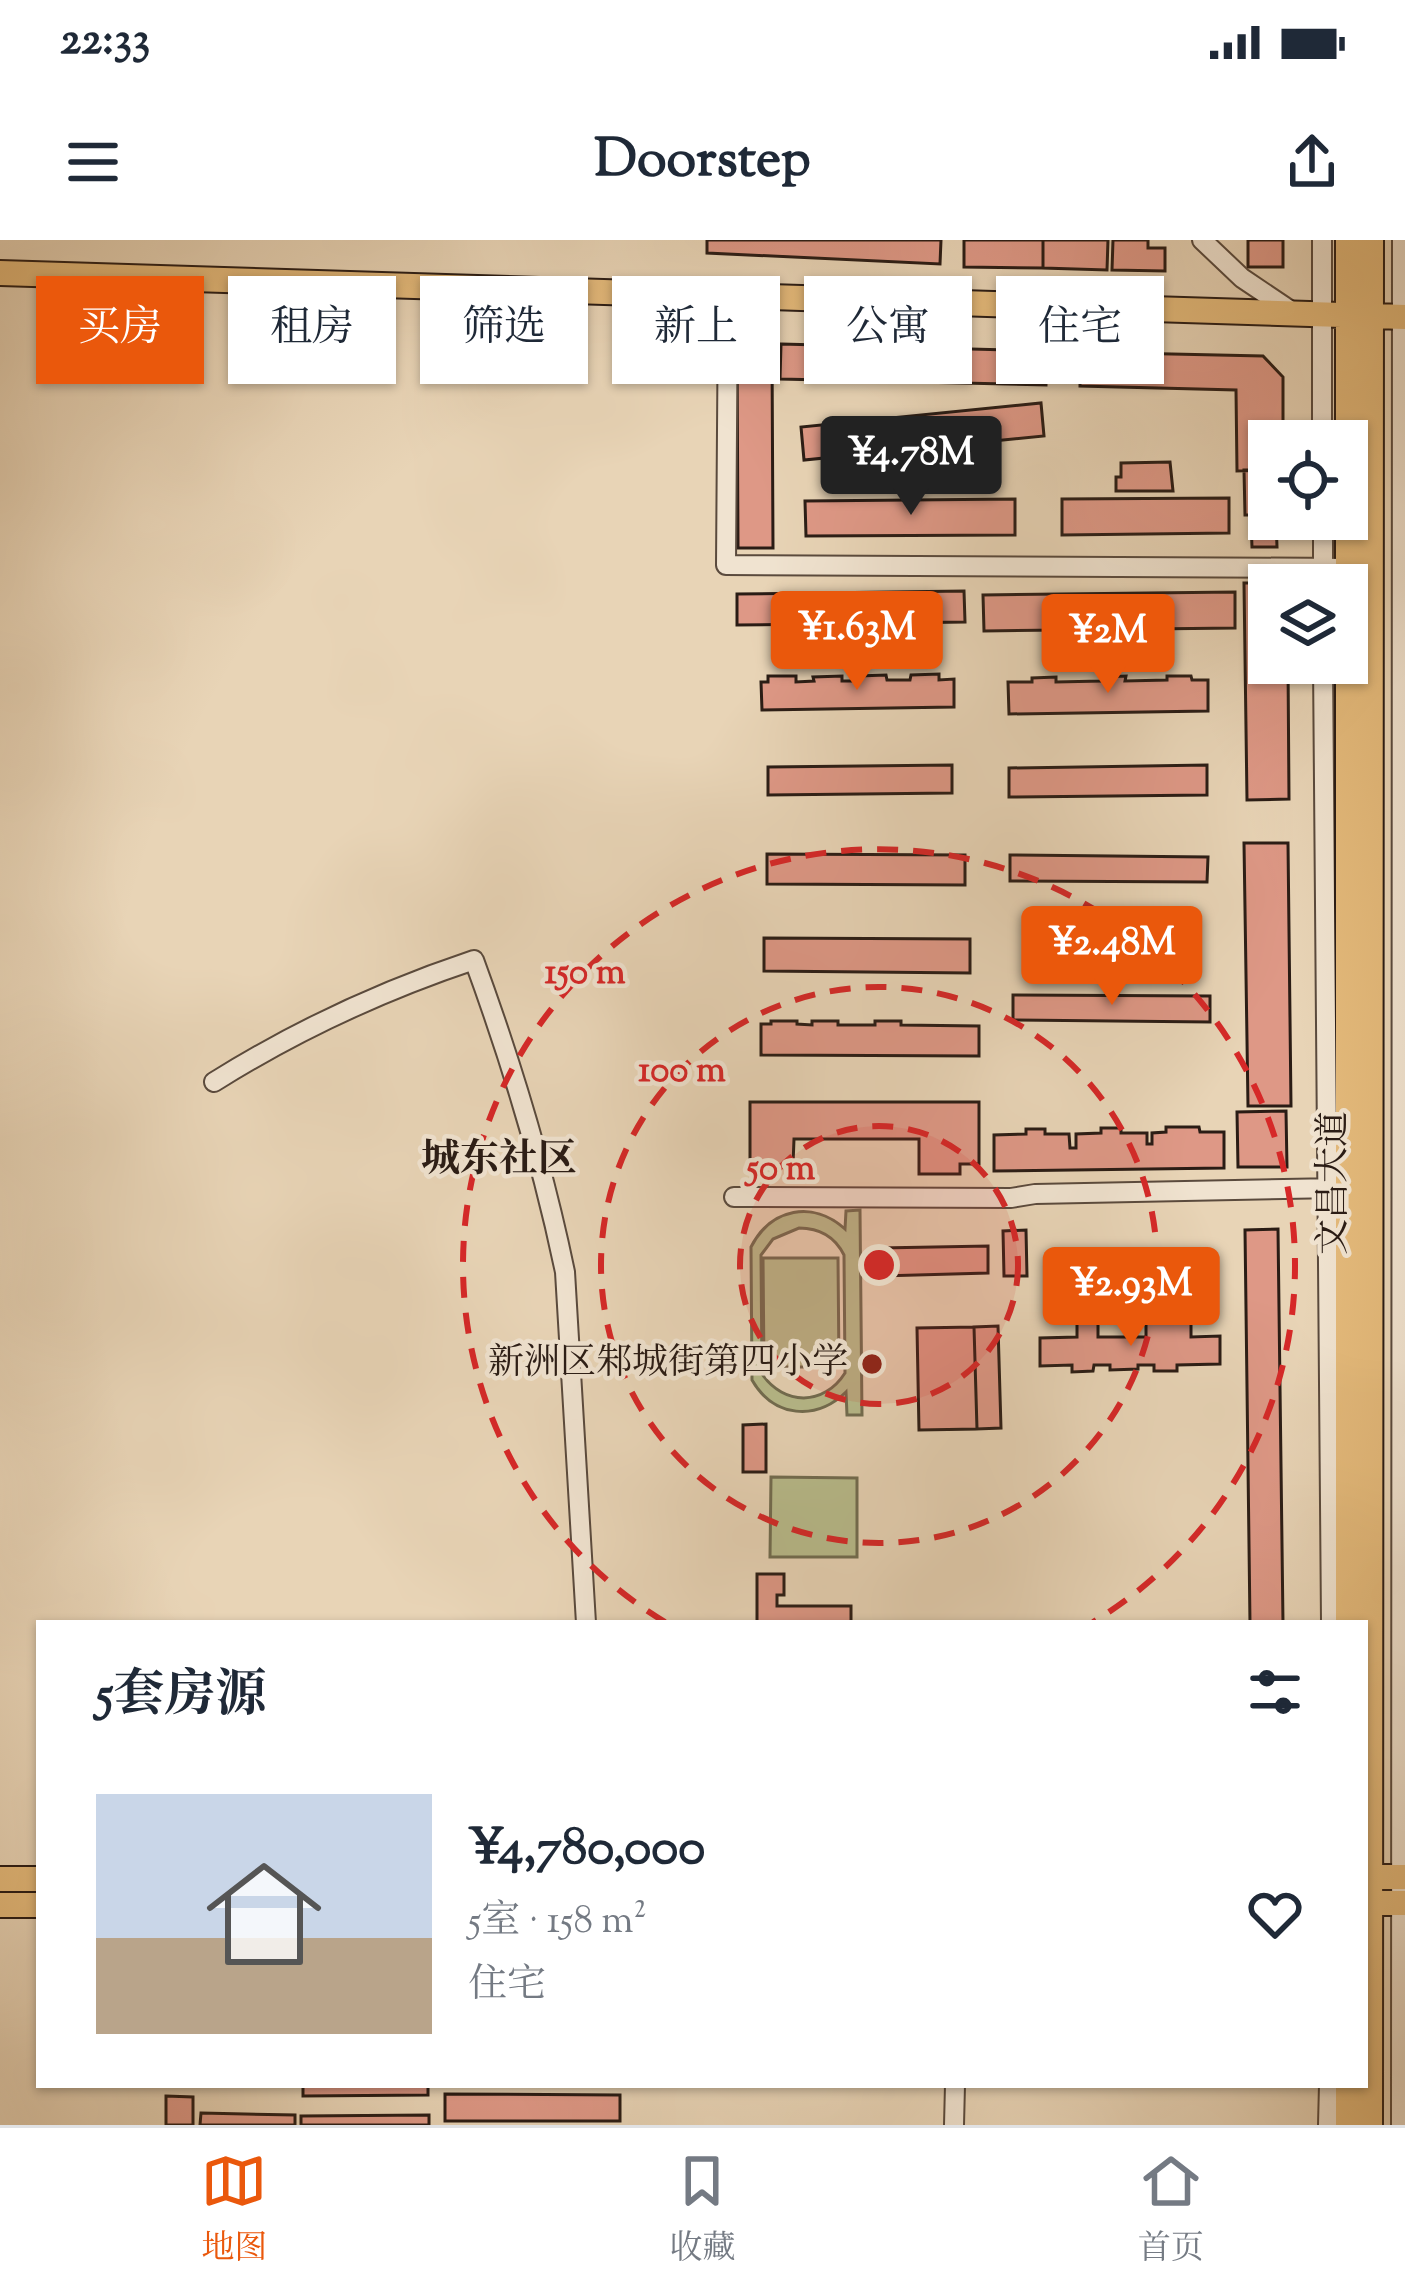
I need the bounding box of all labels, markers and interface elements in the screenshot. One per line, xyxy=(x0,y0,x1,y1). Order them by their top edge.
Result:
text: 22:33 xyxy=(60,10,150,75)
text: Doorstep xyxy=(594,123,811,201)
icon: menu xyxy=(60,129,126,195)
icon: share xyxy=(1279,129,1345,195)
chip: 买房 xyxy=(36,276,204,384)
chip: 租房 xyxy=(228,276,396,384)
chip: 筛选 xyxy=(420,276,588,384)
chip: 新上 xyxy=(612,276,780,384)
chip: 公寓 xyxy=(804,276,972,384)
chip: 住宅 xyxy=(996,276,1164,384)
pin: ¥4.78M xyxy=(813,416,1009,518)
map controls xyxy=(1248,420,1368,684)
button: locate xyxy=(1248,420,1368,540)
text: ¥4.78M xyxy=(848,427,974,483)
button: layers xyxy=(1248,564,1368,684)
pin: ¥1.63M xyxy=(759,591,955,693)
pin: ¥2M xyxy=(1050,594,1166,696)
text: ¥1.63M xyxy=(798,602,916,658)
text: ¥2M xyxy=(1069,605,1147,661)
pin: ¥2.48M xyxy=(1014,906,1210,1008)
text: ¥2.48M xyxy=(1048,917,1176,973)
text: 150 m xyxy=(544,948,626,1000)
text: 100 m xyxy=(638,1046,726,1098)
street label: 文昌大道 xyxy=(1309,1111,1361,1255)
district label: 城东社区 xyxy=(421,1134,577,1190)
text: 50 m xyxy=(744,1144,816,1196)
centre of rings xyxy=(858,1244,900,1286)
pin: ¥2.93M xyxy=(1033,1247,1229,1349)
text: ¥2.93M xyxy=(1070,1258,1192,1314)
place label: 新洲区邾城街第四小学 xyxy=(488,1338,848,1390)
marker: 新洲区邾城街第四小学 xyxy=(859,1351,885,1377)
icon: filters xyxy=(1242,1659,1308,1725)
text: 5套房源 xyxy=(96,1661,266,1734)
text: ¥4,780,000 xyxy=(468,1814,705,1887)
icon: home xyxy=(192,1842,336,1986)
icon: heart xyxy=(1242,1881,1308,1947)
text: 5室 · 158 m² xyxy=(468,1895,647,1951)
text: 住宅 xyxy=(468,1959,546,2015)
tab: 地图 xyxy=(201,2148,267,2274)
tab: 收藏 xyxy=(669,2148,735,2274)
tab: 首页 xyxy=(1138,2148,1204,2274)

